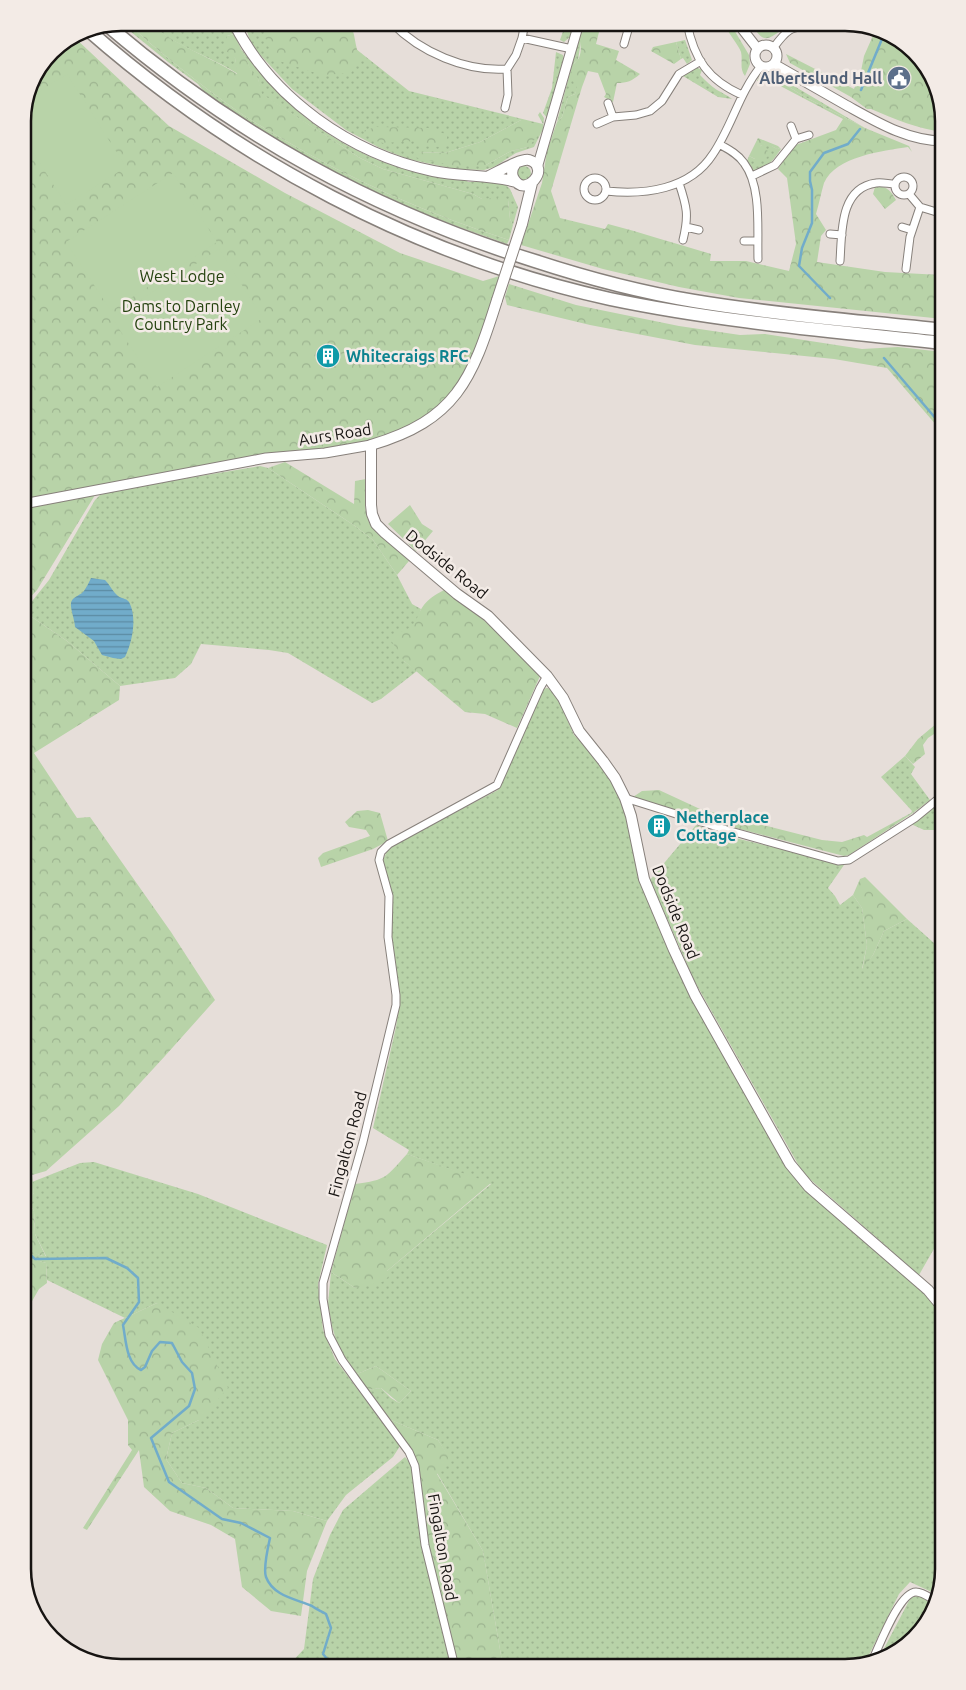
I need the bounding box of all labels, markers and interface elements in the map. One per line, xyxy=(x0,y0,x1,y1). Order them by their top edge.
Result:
public building icon: Albertslund Hall xyxy=(886,65,912,91)
place label: Albertslund Hall xyxy=(759,69,882,87)
park label: West Lodge xyxy=(139,267,225,285)
park label: Dams to Darnley Country Park xyxy=(122,297,241,333)
building icon: Whitecraigs RFC xyxy=(315,343,341,369)
place label: Whitecraigs RFC xyxy=(346,347,469,365)
street label: Aurs Road xyxy=(297,419,373,449)
street label: Dodside Road xyxy=(403,526,491,602)
place label: Netherplace Cottage xyxy=(676,808,769,844)
building icon: Netherplace Cottage xyxy=(646,813,672,839)
street label: Dodside Road xyxy=(649,862,703,962)
street label: Fingalton Road xyxy=(324,1089,370,1199)
street label: Fingalton Road xyxy=(425,1492,461,1602)

